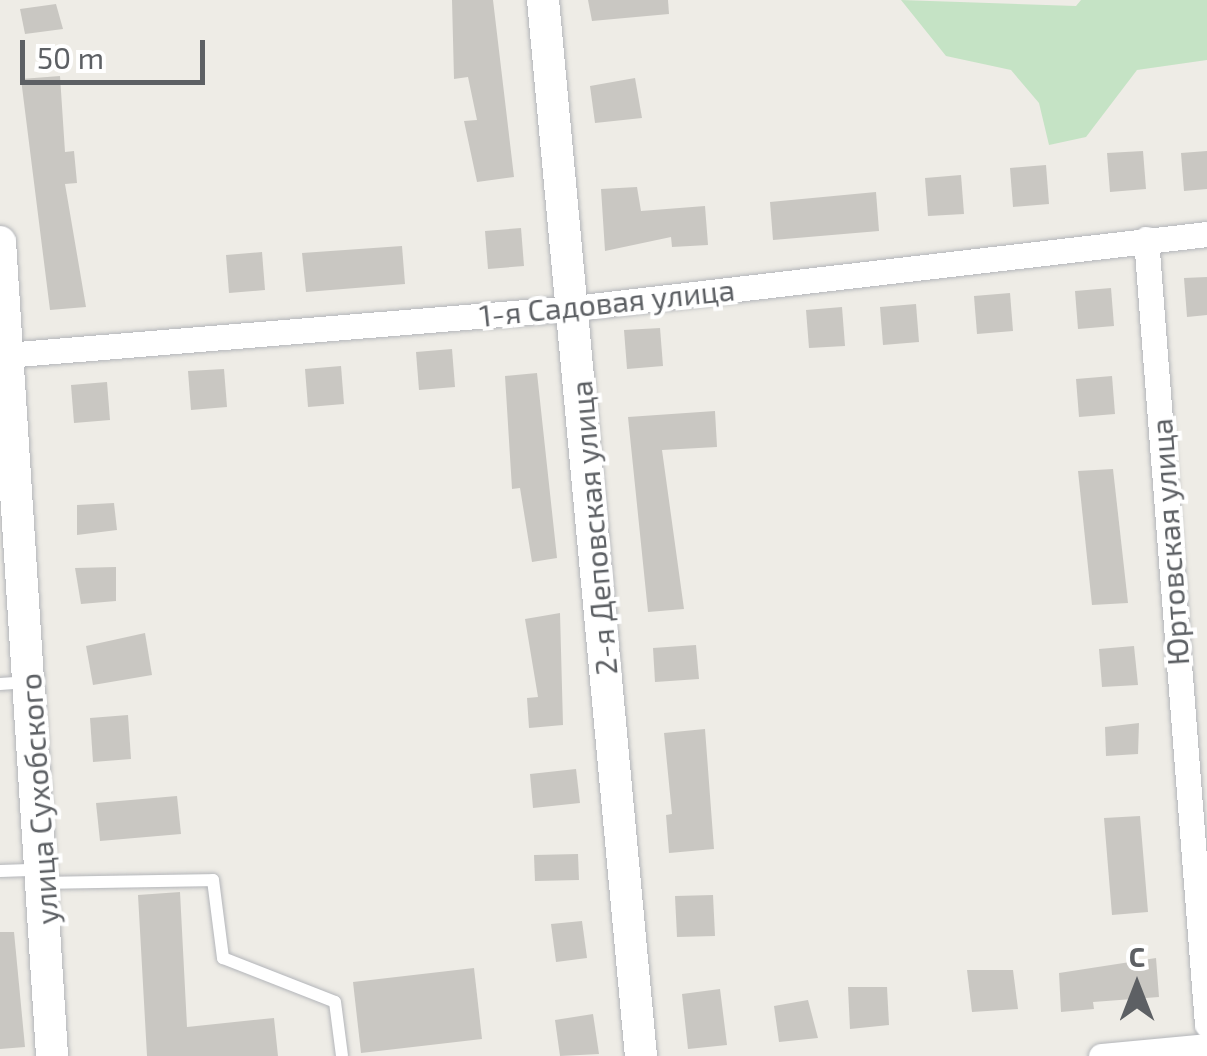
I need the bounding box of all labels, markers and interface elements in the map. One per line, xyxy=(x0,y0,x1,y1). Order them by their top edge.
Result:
scale bar xyxy=(25,20,210,82)
text: 50 m xyxy=(37,39,104,75)
street label: 1-я Садовая улица xyxy=(478,271,736,333)
street label: 2-я Деповская улица xyxy=(562,379,624,677)
street label: Юртовская улица xyxy=(1142,417,1196,667)
street label: улица Сухобского xyxy=(11,672,65,926)
north arrow xyxy=(1087,936,1187,1036)
text: С xyxy=(1129,939,1145,973)

